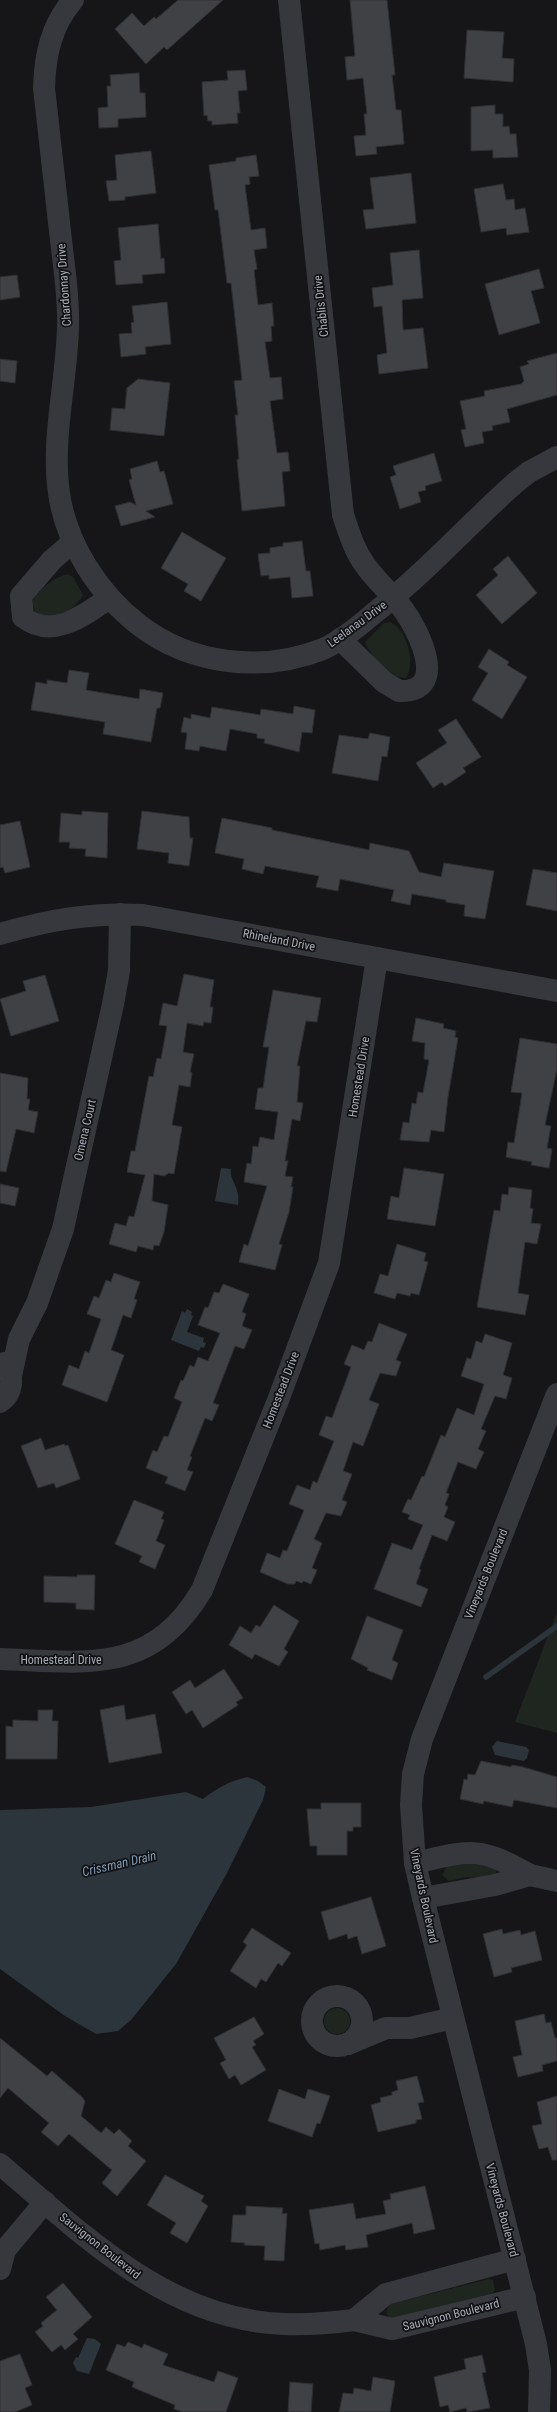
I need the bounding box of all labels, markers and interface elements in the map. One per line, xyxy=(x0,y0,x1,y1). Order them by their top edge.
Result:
street label: Chardonnay Drive xyxy=(54,243,74,327)
street label: Chablis Drive xyxy=(311,274,331,338)
street label: Leelanau Drive xyxy=(325,598,390,650)
street label: Rhineland Drive xyxy=(242,926,317,954)
street label: Homestead Drive xyxy=(346,1035,372,1118)
street label: Omena Court xyxy=(71,1098,99,1162)
street label: Homestead Drive xyxy=(260,1349,302,1430)
street label: Vineyards Boulevard xyxy=(461,1527,511,1621)
street label: Homestead Drive xyxy=(20,1653,102,1667)
street label: Vineyards Boulevard xyxy=(407,1847,441,1945)
water label: Crissman Drain xyxy=(80,1848,158,1879)
street label: Vineyards Boulevard xyxy=(483,2162,521,2258)
street label: Sauvignon Boulevard xyxy=(57,2210,143,2282)
street label: Sauvignon Boulevard xyxy=(401,2296,501,2334)

